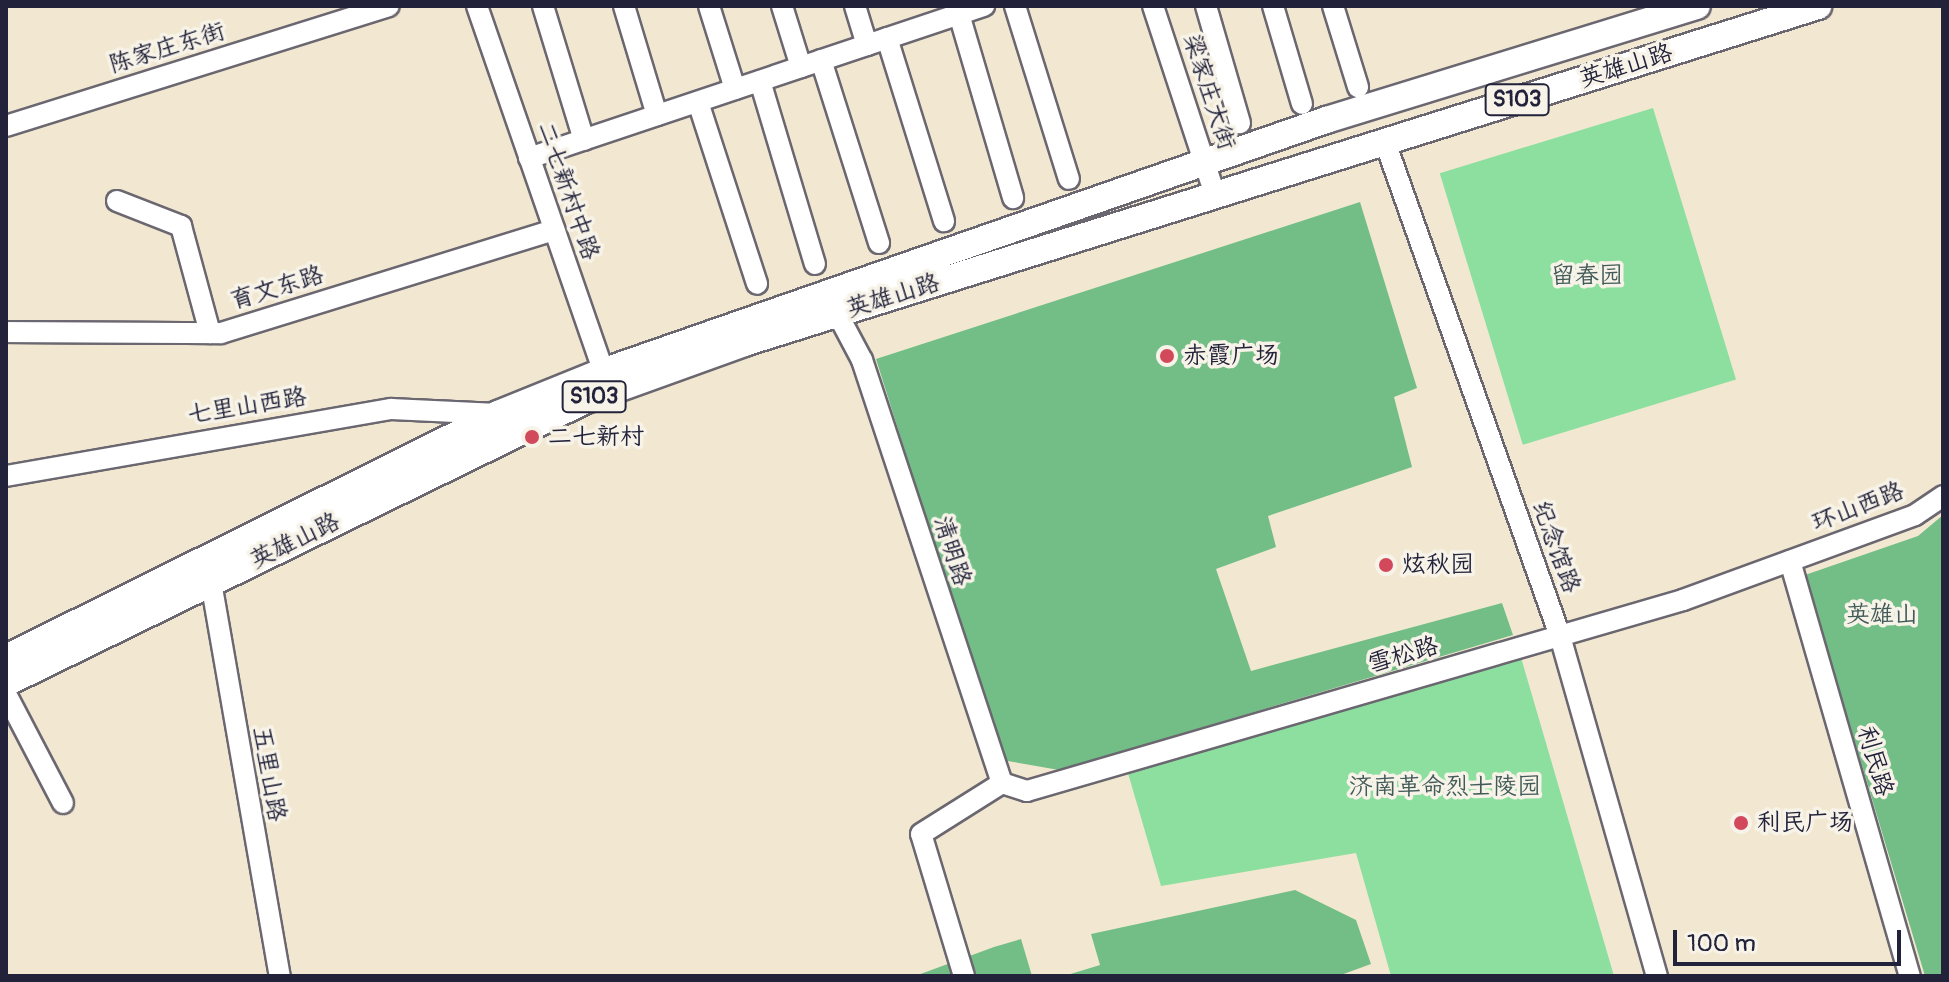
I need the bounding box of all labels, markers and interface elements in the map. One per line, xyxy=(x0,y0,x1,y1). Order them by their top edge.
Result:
street label: 陈家庄东街 xyxy=(105,17,229,79)
street label: 梁家庄大街 xyxy=(1177,30,1241,154)
street label: 英雄山路 xyxy=(1576,38,1676,94)
road number: S103 xyxy=(1483,82,1551,118)
street label: 二七新村中路 xyxy=(531,118,605,264)
street label: 育文东路 xyxy=(227,260,327,316)
park label: 留春园 xyxy=(1551,262,1623,290)
street label: 英雄山路 xyxy=(843,268,943,324)
place label: 赤霞广场 xyxy=(1183,342,1279,370)
marker: 赤霞广场 xyxy=(1158,347,1176,365)
road number: S103 xyxy=(560,379,628,415)
street label: 七里山西路 xyxy=(185,382,309,430)
place label: 二七新村 xyxy=(548,423,644,451)
marker: 二七新村 xyxy=(523,428,541,446)
street label: 环山西路 xyxy=(1808,476,1908,538)
street label: 纪念馆路 xyxy=(1526,497,1586,597)
street label: 英雄山路 xyxy=(246,507,344,575)
street label: 清明路 xyxy=(927,512,977,590)
place label: 炫秋园 xyxy=(1402,551,1474,579)
marker: 炫秋园 xyxy=(1377,556,1395,574)
park label: 英雄山 xyxy=(1846,601,1918,629)
street label: 雪松路 xyxy=(1364,631,1442,679)
street label: 利民路 xyxy=(1851,722,1899,800)
street label: 五里山路 xyxy=(246,724,292,824)
park label: 济南革命烈士陵园 xyxy=(1349,773,1541,801)
place label: 利民广场 xyxy=(1757,809,1853,837)
marker: 利民广场 xyxy=(1732,814,1750,832)
scale bar xyxy=(1677,914,1905,964)
text: 100 m xyxy=(1687,929,1756,958)

